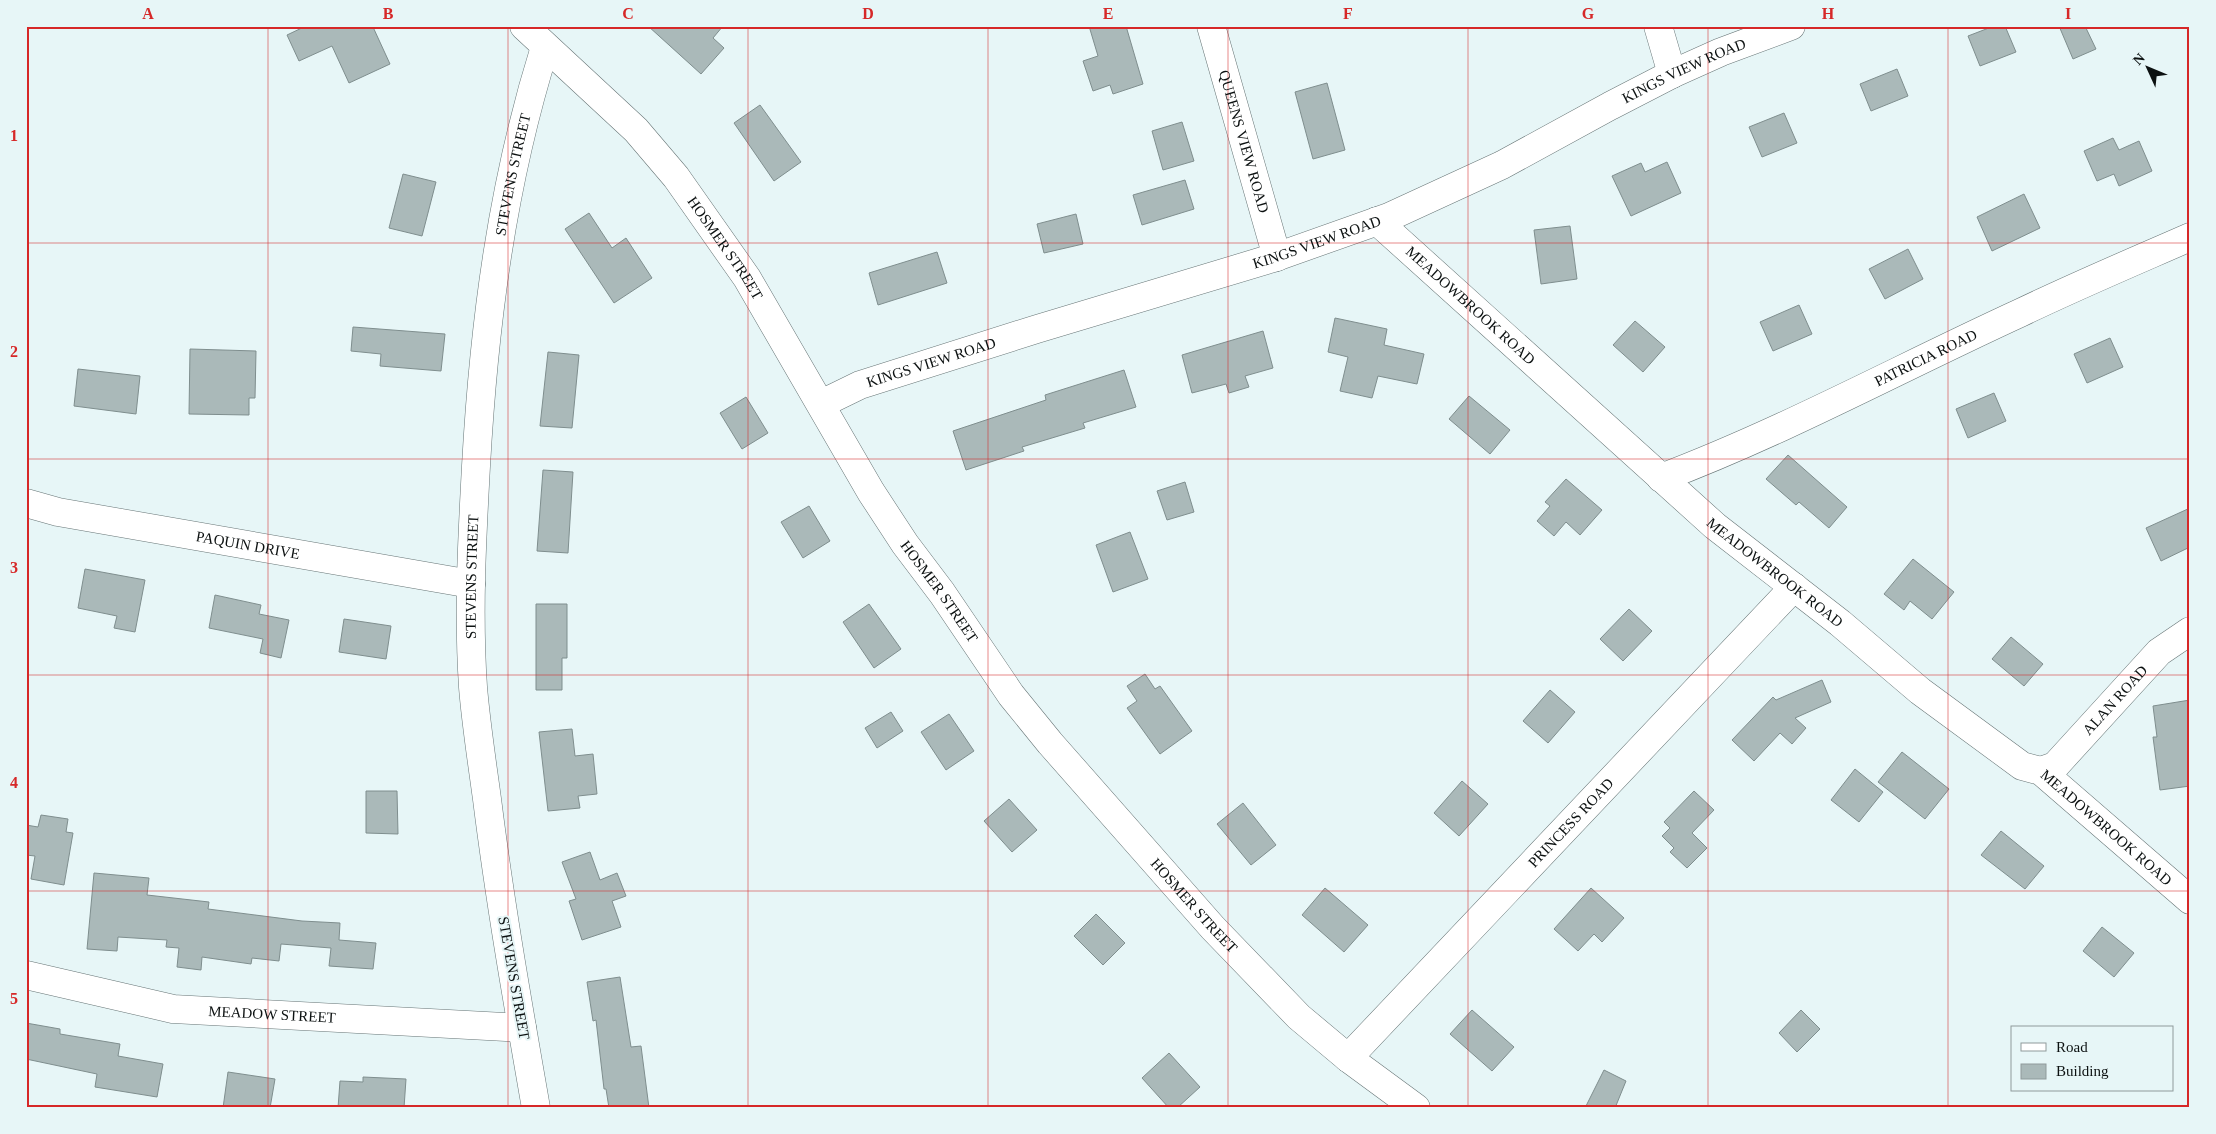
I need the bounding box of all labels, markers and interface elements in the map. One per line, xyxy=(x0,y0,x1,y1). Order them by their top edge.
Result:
text: A xyxy=(142,5,154,22)
text: B xyxy=(383,5,394,22)
text: C xyxy=(622,5,634,22)
text: D xyxy=(862,5,874,22)
text: E xyxy=(1103,5,1113,22)
text: F xyxy=(1343,5,1353,22)
text: G xyxy=(1582,5,1595,22)
text: H xyxy=(1822,5,1835,22)
text: I xyxy=(2065,5,2071,22)
street label: KINGS VIEW ROAD xyxy=(1619,35,1748,106)
north arrow xyxy=(2124,42,2174,92)
text: N xyxy=(2130,50,2148,68)
street label: QUEENS VIEW ROAD xyxy=(1216,68,1272,215)
street label: STEVENS STREET xyxy=(492,112,534,237)
text: 1 xyxy=(10,127,18,144)
street label: HOSMER STREET xyxy=(684,193,766,302)
street label: KINGS VIEW ROAD xyxy=(1251,212,1383,272)
street label: MEADOWBROOK ROAD xyxy=(1403,243,1538,368)
street label: PATRICIA ROAD xyxy=(1872,326,1980,389)
street label: KINGS VIEW ROAD xyxy=(865,335,998,390)
text: 2 xyxy=(10,343,18,360)
street label: STEVENS STREET xyxy=(463,514,481,639)
street label: MEADOWBROOK ROAD xyxy=(1703,514,1846,630)
street label: PAQUIN DRIVE xyxy=(195,528,301,562)
street label: HOSMER STREET xyxy=(897,537,981,645)
text: 3 xyxy=(10,559,18,576)
street label: ALAN ROAD xyxy=(2080,662,2151,738)
street label: MEADOWBROOK ROAD xyxy=(2037,766,2175,889)
text: 4 xyxy=(10,774,18,791)
street label: PRINCESS ROAD xyxy=(1525,775,1617,870)
street label: HOSMER STREET xyxy=(1147,855,1240,956)
street label: STEVENS STREET xyxy=(495,915,533,1041)
text: 5 xyxy=(10,990,18,1007)
street label: MEADOW STREET xyxy=(208,1003,336,1026)
legend xyxy=(2011,1026,2174,1092)
text: Road xyxy=(2056,1039,2088,1055)
text: Building xyxy=(2056,1063,2109,1079)

